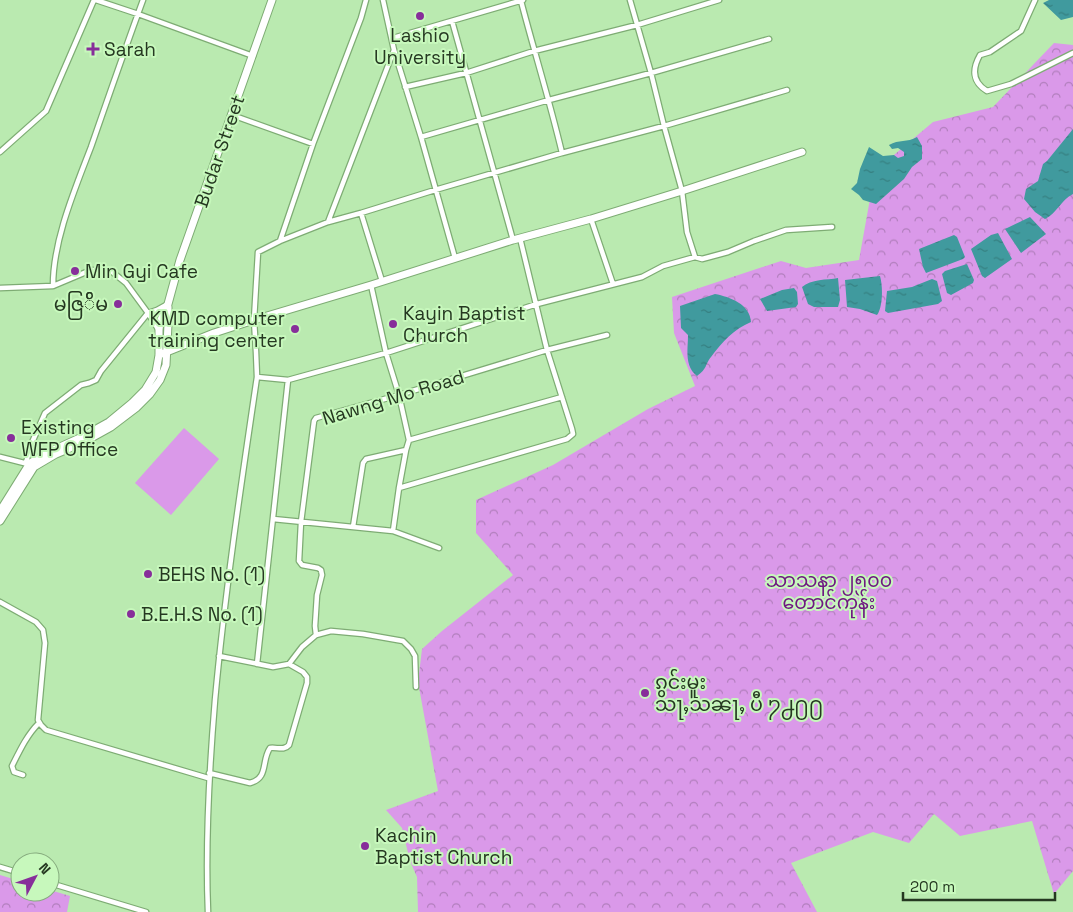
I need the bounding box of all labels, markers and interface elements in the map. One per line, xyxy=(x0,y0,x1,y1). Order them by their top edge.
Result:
marker: Lashio University xyxy=(414,10,426,22)
place label: Lashio University xyxy=(374,23,466,70)
place label: Sarah xyxy=(104,37,156,62)
marker: Sarah xyxy=(86,42,100,56)
street label: Budar Street xyxy=(189,92,250,211)
place label: Min Gyi Cafe xyxy=(85,259,198,284)
marker: Min Gyi Cafe xyxy=(69,265,81,277)
place label: မဇြ်ိမ xyxy=(54,291,108,320)
marker: မဇြ်ိမ xyxy=(112,298,124,310)
place label: Kayin Baptist Church xyxy=(403,301,525,348)
place label: KMD computer training center xyxy=(148,306,285,353)
marker: Kayin Baptist Church xyxy=(387,318,399,330)
marker: KMD computer training center xyxy=(289,323,301,335)
street label: Nawng Mo Road xyxy=(319,364,467,431)
place label: Existing WFP Office xyxy=(21,415,118,462)
marker: Existing WFP Office xyxy=(5,432,17,444)
place label: BEHS No. (1) xyxy=(158,562,265,587)
marker: BEHS No. (1) xyxy=(142,568,154,580)
park label: သာသနာ ၂၅၀၀ တောင်ကုန်း xyxy=(766,568,892,619)
place label: B.E.H.S No. (1) xyxy=(141,602,263,627)
marker: B.E.H.S No. (1) xyxy=(125,608,137,620)
place label: ၵွင်းမူး သႃႇသၼႃႇ ပီ ႒႕႐႐ xyxy=(655,668,823,720)
marker: ၵွင်းမူး သႃႇသၼႃႇ ပီ ႒႕႐႐ xyxy=(639,687,651,699)
place label: Kachin Baptist Church xyxy=(375,823,512,870)
marker: Kachin Baptist Church xyxy=(359,840,371,852)
north arrow xyxy=(10,852,60,902)
text: N xyxy=(35,859,55,878)
scale bar xyxy=(903,870,1056,902)
text: 200 m xyxy=(910,877,955,896)

